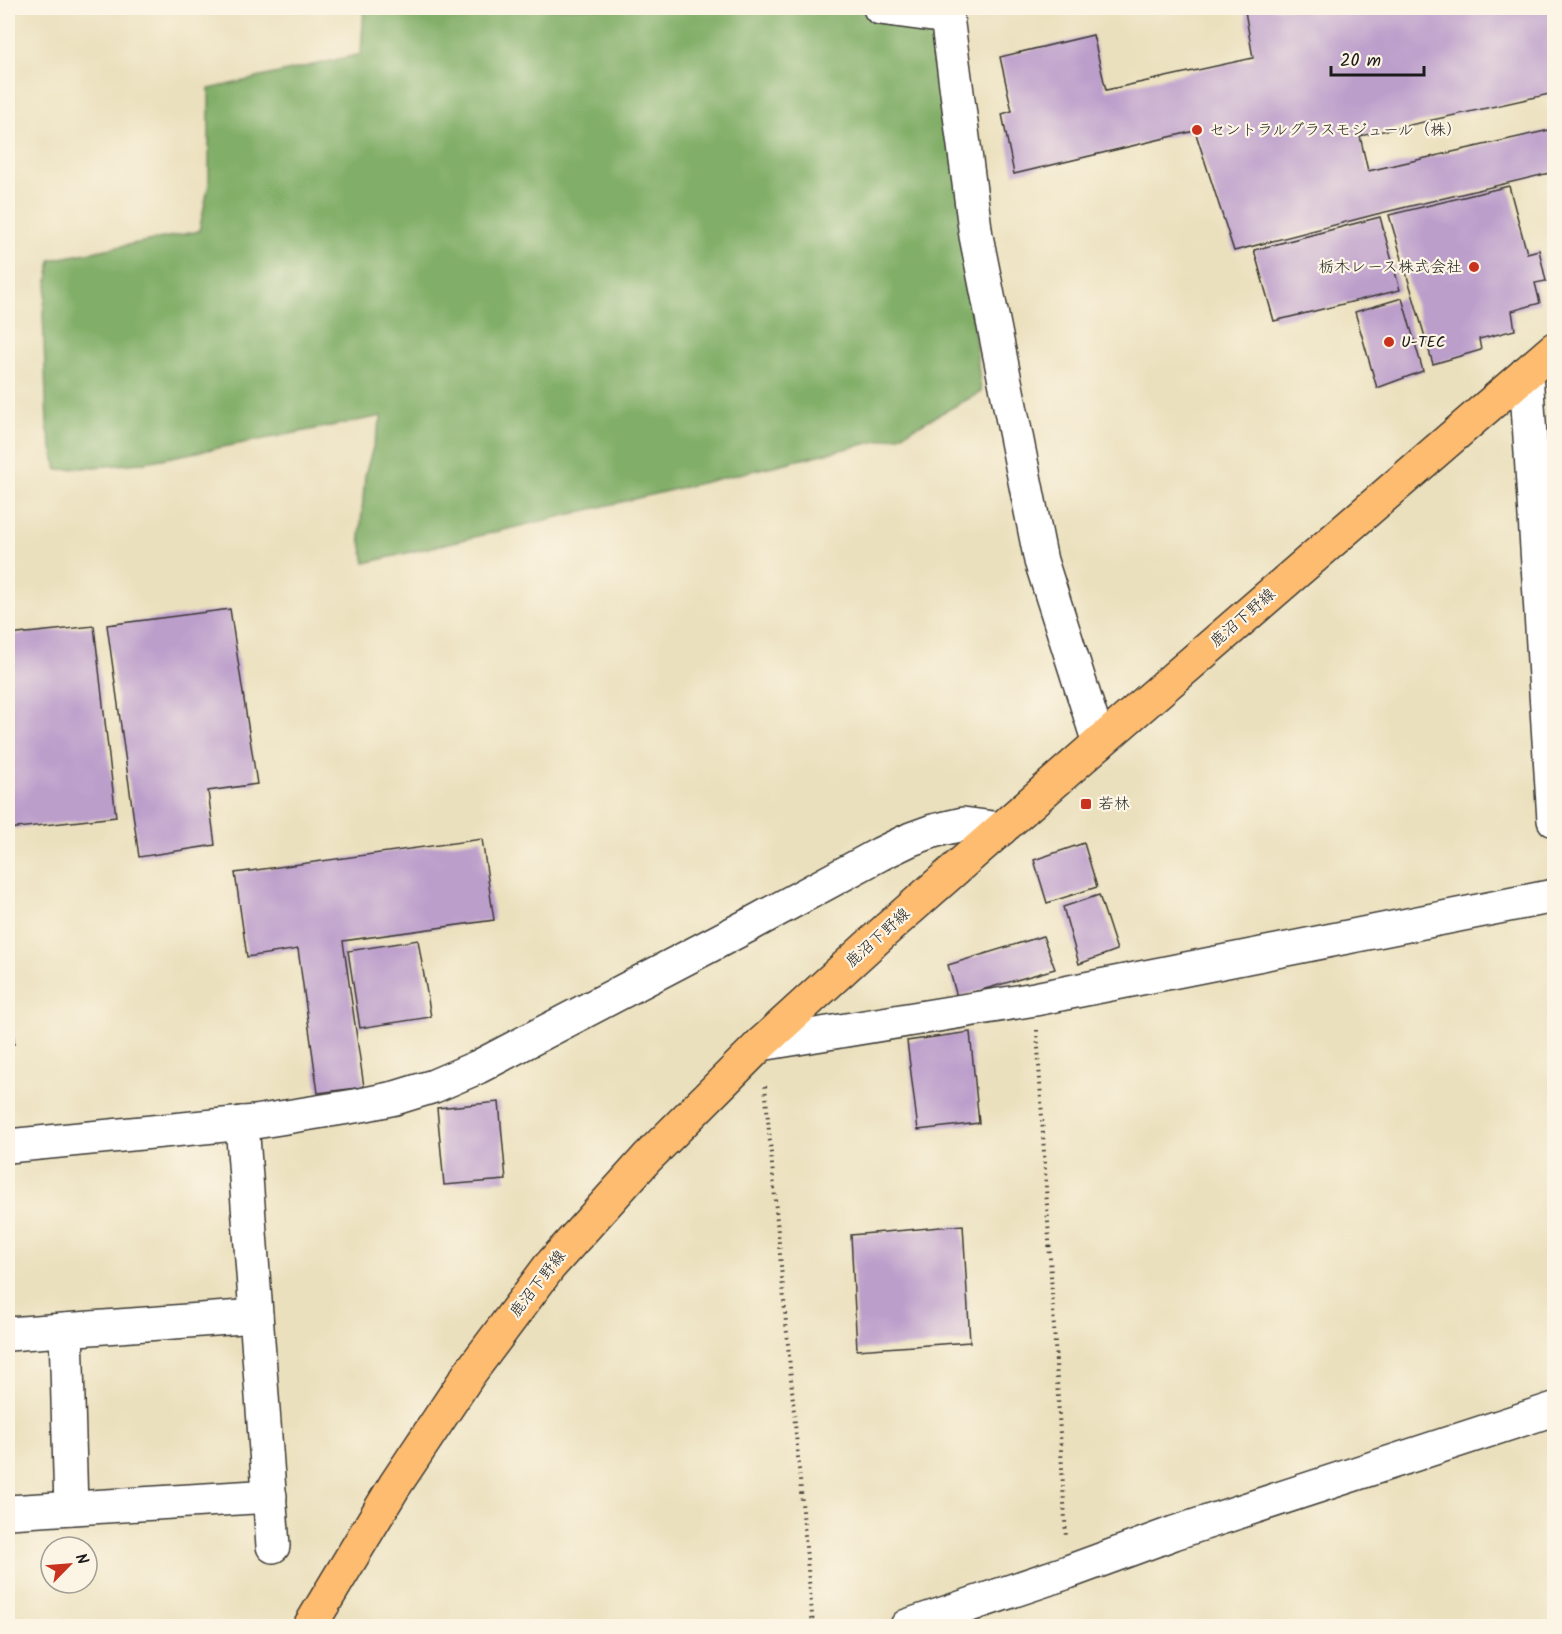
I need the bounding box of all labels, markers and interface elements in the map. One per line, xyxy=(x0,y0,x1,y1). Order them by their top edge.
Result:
scale bar xyxy=(1331,39,1424,77)
text: 20 m xyxy=(1340,47,1381,76)
place label: セントラルグラスモジュール（株） xyxy=(1209,118,1462,143)
marker: セントラルグラスモジュール（株） xyxy=(1190,123,1204,137)
place label: 栃木レース株式会社 xyxy=(1318,255,1462,280)
marker: 栃木レース株式会社 xyxy=(1467,260,1481,274)
place label: U-TEC xyxy=(1401,330,1445,355)
marker: U-TEC xyxy=(1382,335,1396,349)
street label: 鹿沼下野線 xyxy=(1205,582,1281,654)
place label: 若林 xyxy=(1098,792,1130,817)
marker: 若林 xyxy=(1079,797,1093,811)
street label: 鹿沼下野線 xyxy=(840,902,916,974)
street label: 鹿沼下野線 xyxy=(504,1245,572,1323)
north arrow xyxy=(39,1535,99,1595)
text: N xyxy=(68,1549,95,1569)

